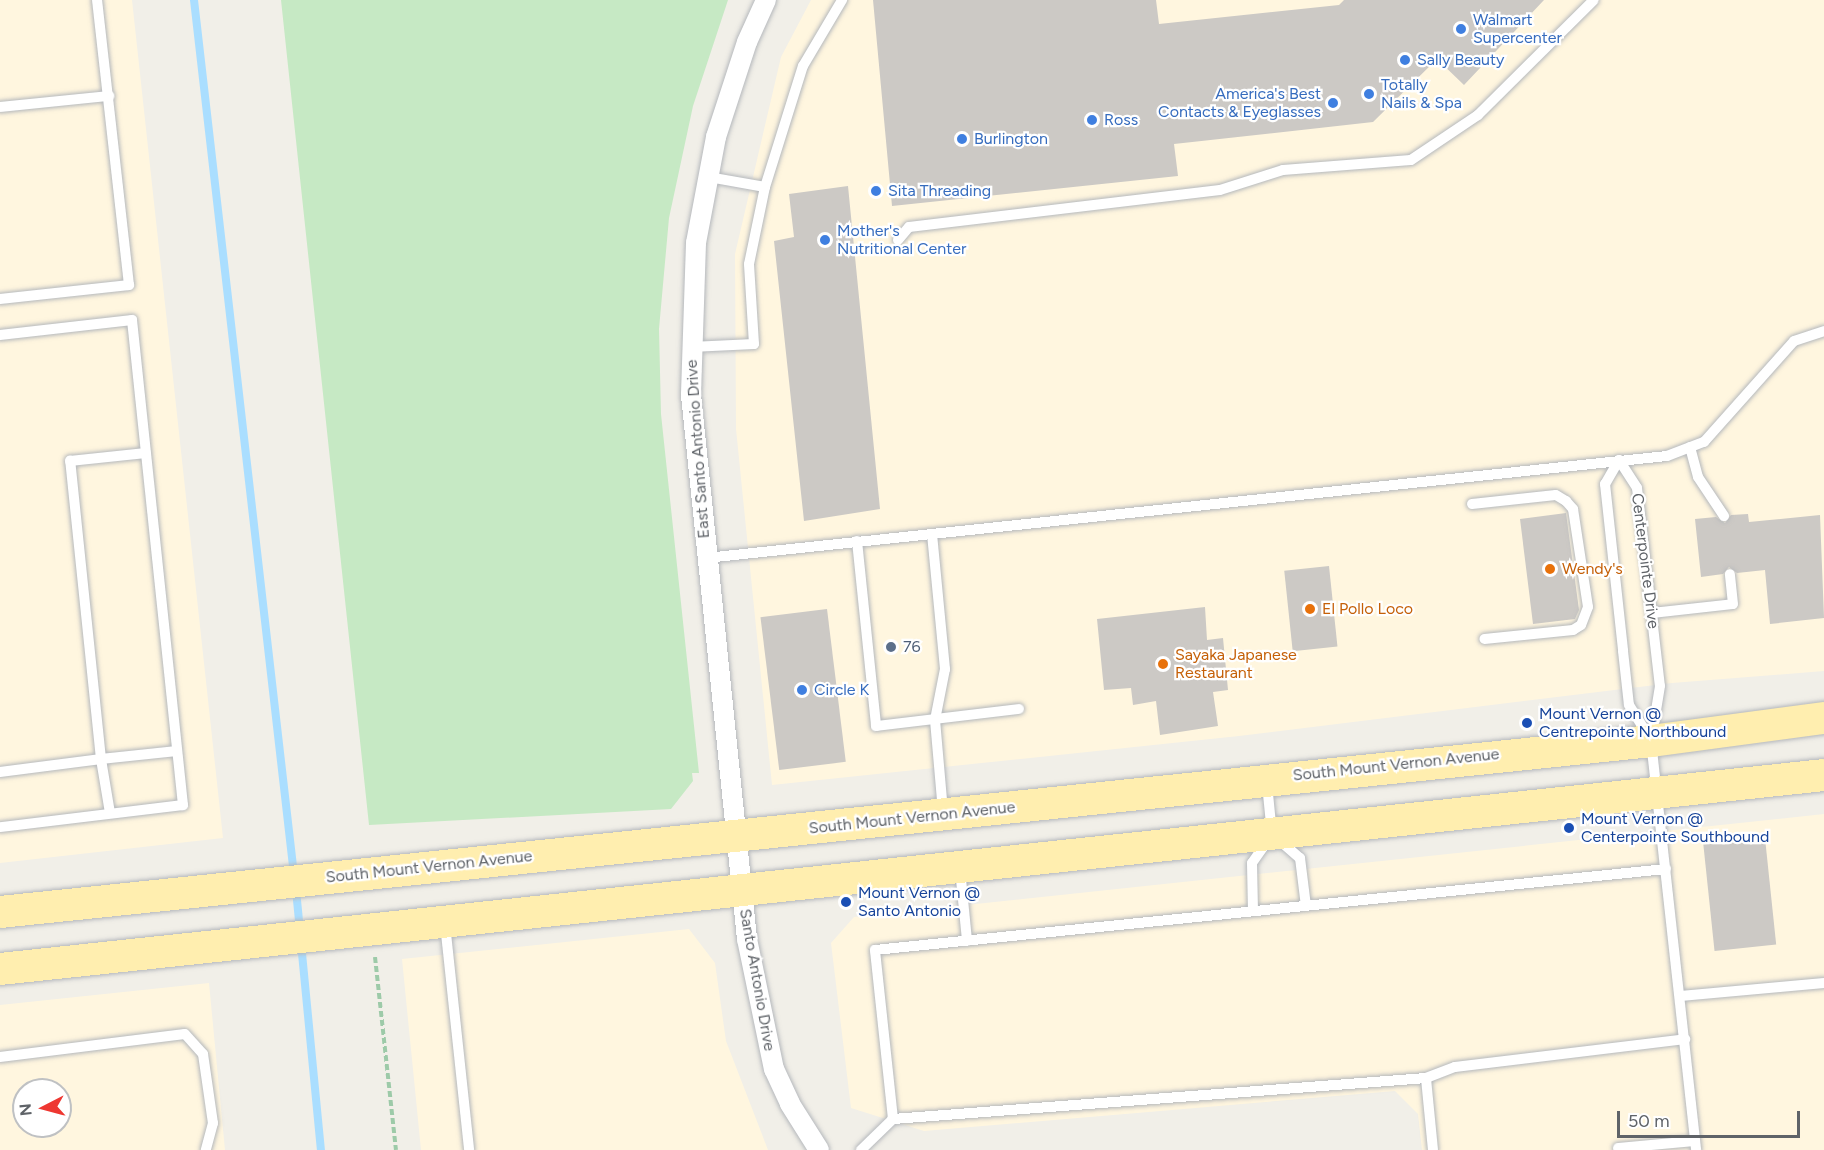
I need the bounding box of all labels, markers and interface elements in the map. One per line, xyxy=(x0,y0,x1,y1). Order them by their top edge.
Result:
place label: Walmart Supercenter xyxy=(1473,10,1562,48)
marker: Walmart Supercenter xyxy=(1454,22,1468,36)
place label: Sally Beauty xyxy=(1417,50,1504,70)
marker: Sally Beauty xyxy=(1398,53,1412,67)
place label: Totally Nails & Spa xyxy=(1381,75,1462,113)
place label: America's Best Contacts & Eyeglasses xyxy=(1158,84,1321,122)
marker: Totally Nails & Spa xyxy=(1362,87,1376,101)
marker: America's Best Contacts & Eyeglasses xyxy=(1326,96,1340,110)
place label: Ross xyxy=(1104,110,1138,130)
marker: Ross xyxy=(1085,113,1099,127)
place label: Burlington xyxy=(974,129,1048,149)
marker: Burlington xyxy=(955,132,969,146)
place label: Sita Threading xyxy=(888,181,991,201)
marker: Sita Threading xyxy=(869,184,883,198)
place label: Mother's Nutritional Center xyxy=(837,221,966,259)
marker: Mother's Nutritional Center xyxy=(818,233,832,247)
street label: East Santo Antonio Drive xyxy=(682,359,714,539)
street label: Centerpointe Drive xyxy=(1627,492,1663,630)
place label: Wendy's xyxy=(1562,559,1623,579)
marker: Wendy's xyxy=(1543,562,1557,576)
place label: El Pollo Loco xyxy=(1322,599,1413,619)
marker: El Pollo Loco xyxy=(1303,602,1317,616)
place label: 76 xyxy=(903,637,921,657)
marker: 76 xyxy=(884,640,898,654)
place label: Sayaka Japanese Restaurant xyxy=(1175,645,1297,683)
marker: Sayaka Japanese Restaurant xyxy=(1156,657,1170,671)
place label: Circle K xyxy=(814,680,869,700)
marker: Circle K xyxy=(795,683,809,697)
place label: Mount Vernon @ Centrepointe Northbound xyxy=(1539,704,1726,742)
marker: Mount Vernon @ Centrepointe Northbound xyxy=(1520,716,1534,730)
street label: South Mount Vernon Avenue xyxy=(1292,745,1500,785)
street label: South Mount Vernon Avenue xyxy=(808,798,1016,838)
place label: Mount Vernon @ Centerpointe Southbound xyxy=(1581,809,1769,847)
marker: Mount Vernon @ Centerpointe Southbound xyxy=(1562,821,1576,835)
street label: South Mount Vernon Avenue xyxy=(325,847,533,887)
place label: Mount Vernon @ Santo Antonio xyxy=(858,883,980,921)
marker: Mount Vernon @ Santo Antonio xyxy=(839,895,853,909)
street label: Santo Antonio Drive xyxy=(735,907,779,1053)
north arrow xyxy=(12,1078,72,1138)
scale bar xyxy=(1620,1099,1803,1137)
text: N xyxy=(15,1103,36,1117)
text: 50 m xyxy=(1628,1110,1670,1132)

